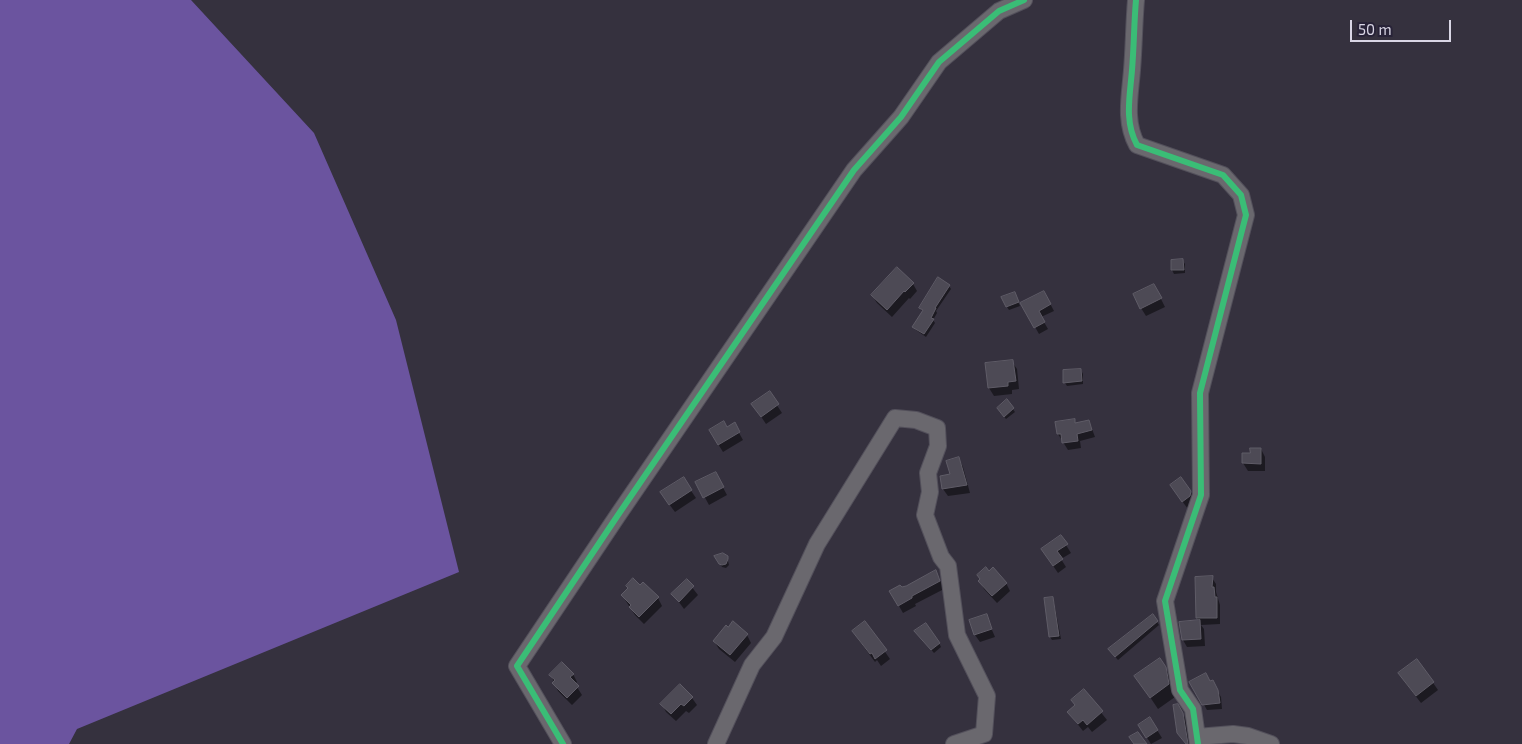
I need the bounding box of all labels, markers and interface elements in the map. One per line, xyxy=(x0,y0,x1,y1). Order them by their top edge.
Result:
scale bar xyxy=(1352,10,1453,42)
text: 50 m xyxy=(1358,20,1392,38)

